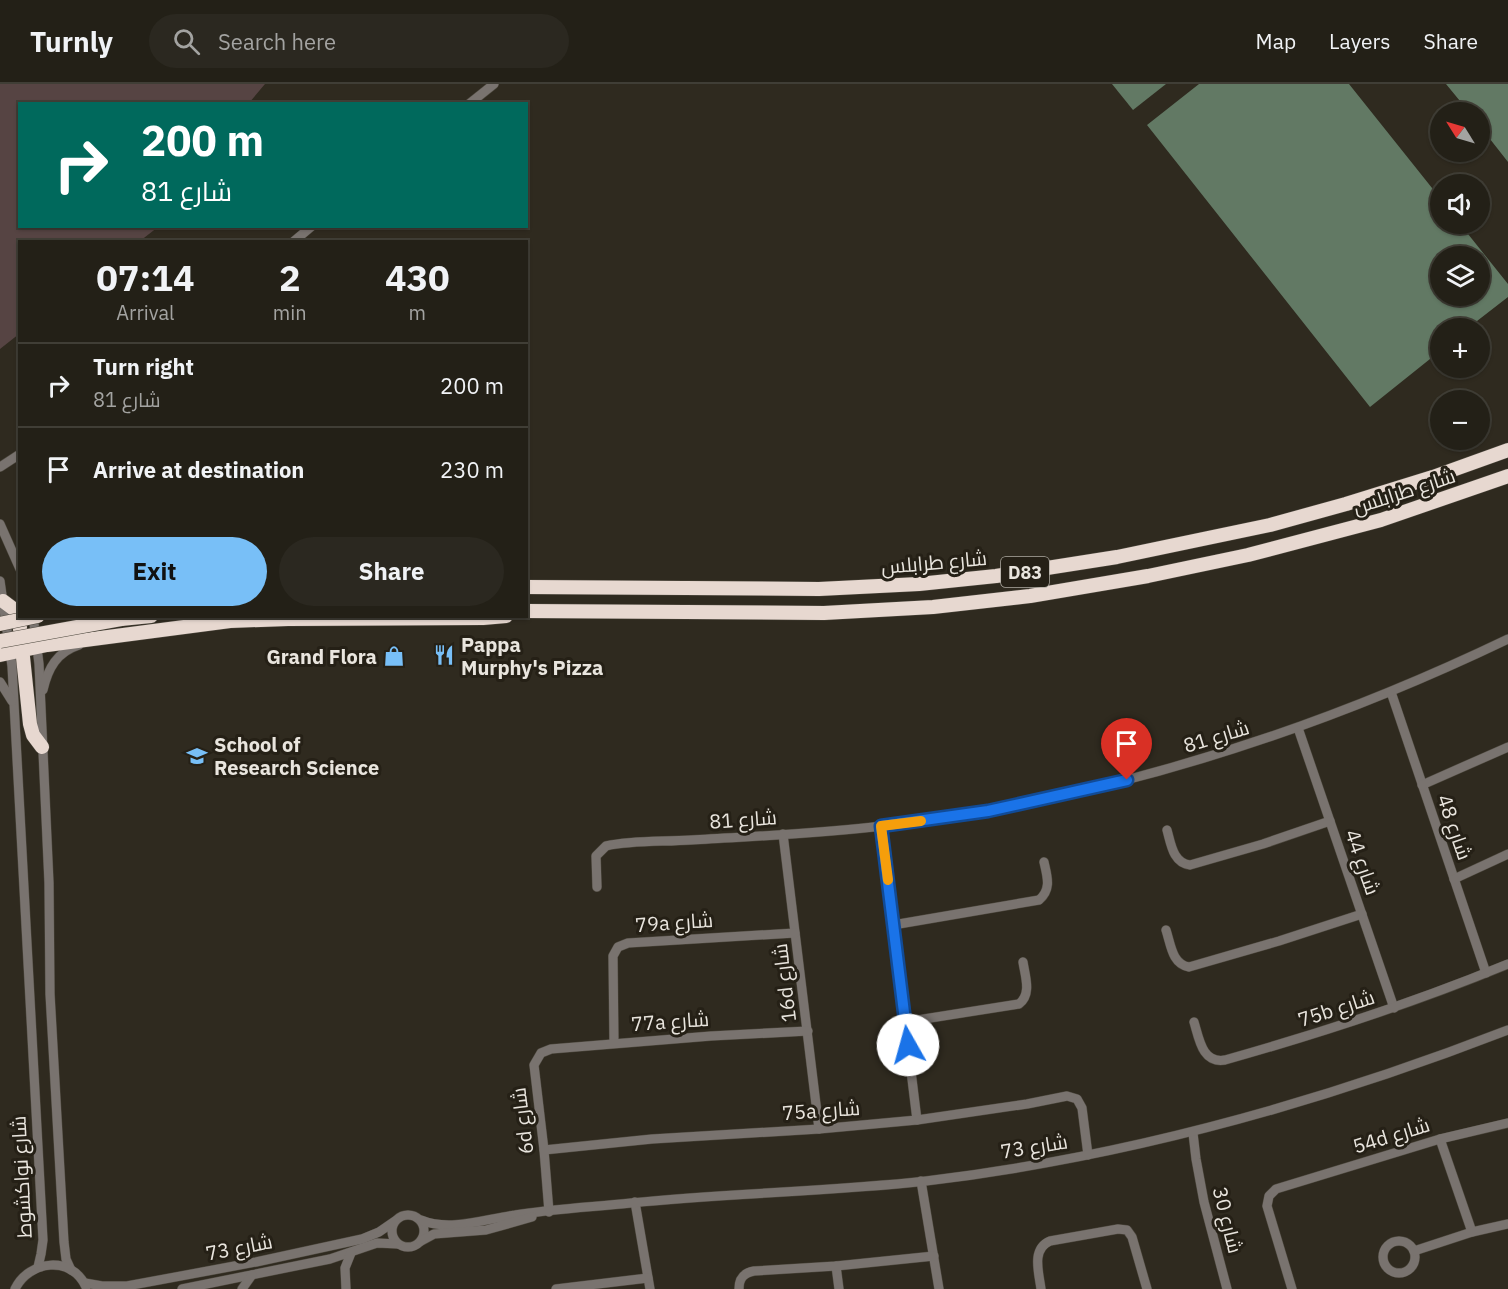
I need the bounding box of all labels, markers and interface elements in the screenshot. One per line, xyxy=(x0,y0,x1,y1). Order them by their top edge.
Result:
search box xyxy=(149,14,569,68)
text: Turnly xyxy=(30,23,113,60)
icon: search xyxy=(170,25,203,58)
text: Search here xyxy=(218,27,336,56)
text: Map xyxy=(1256,27,1296,55)
text: Layers xyxy=(1329,27,1391,55)
text: Share xyxy=(1424,27,1478,55)
north arrow xyxy=(1430,102,1490,162)
map controls xyxy=(1430,102,1490,450)
text: 200 m xyxy=(141,113,264,168)
icon: right xyxy=(42,126,120,204)
text: شارع 81 xyxy=(141,173,232,208)
button: sound xyxy=(1430,174,1490,234)
button: layers xyxy=(1430,246,1490,306)
text: 07:14 xyxy=(96,254,195,301)
text: 2 xyxy=(279,254,301,301)
text: 430 xyxy=(385,254,450,301)
text: Arrival xyxy=(116,299,175,326)
text: min xyxy=(273,299,307,326)
text: m xyxy=(409,299,426,326)
button: + xyxy=(1430,318,1490,378)
text: Turn right xyxy=(93,352,194,381)
icon: right xyxy=(42,369,75,402)
text: 200 m xyxy=(440,371,504,400)
text: شارع 81 xyxy=(93,386,160,413)
button: − xyxy=(1430,390,1490,450)
icon: arrive xyxy=(42,453,75,486)
text: Arrive at destination xyxy=(93,455,304,484)
text: 230 m xyxy=(440,455,504,484)
street label: شارع طرابلس xyxy=(1349,462,1459,521)
button: Exit xyxy=(42,537,267,606)
button: Share xyxy=(279,537,504,606)
street label: شارع طرابلس xyxy=(880,544,988,581)
road number: D83 xyxy=(1001,557,1049,587)
place label: Pappa Murphy's Pizza xyxy=(461,631,603,681)
place label: Grand Flora xyxy=(266,643,377,670)
restaurant icon: Pappa Murphy's Pizza xyxy=(432,643,456,667)
shop icon: Grand Flora xyxy=(382,644,406,668)
street label: شارع 81 xyxy=(1180,713,1252,760)
pin xyxy=(1101,718,1152,780)
icon: arrive xyxy=(1110,727,1143,760)
place label: School of Research Science xyxy=(214,731,379,781)
school or university icon: School of Research Science xyxy=(185,744,209,768)
street label: شارع 48 xyxy=(1430,791,1479,864)
street label: شارع 81 xyxy=(708,803,778,836)
street label: شارع 44 xyxy=(1338,826,1387,899)
street label: 79a شارع xyxy=(634,906,714,939)
street label: 16d شارع xyxy=(766,942,803,1024)
street label: 75b شارع xyxy=(1294,983,1378,1034)
street label: 77a شارع xyxy=(630,1005,710,1038)
position arrow xyxy=(876,1013,940,1077)
street label: 6d شارع xyxy=(505,1086,540,1156)
street label: 75a شارع xyxy=(781,1094,861,1127)
street label: 54d شارع xyxy=(1349,1111,1433,1160)
street label: شارع نواكشوط xyxy=(4,1115,39,1239)
street label: شارع 73 xyxy=(999,1127,1070,1166)
street label: شارع 30 xyxy=(1206,1184,1249,1256)
street label: شارع 73 xyxy=(203,1227,275,1268)

